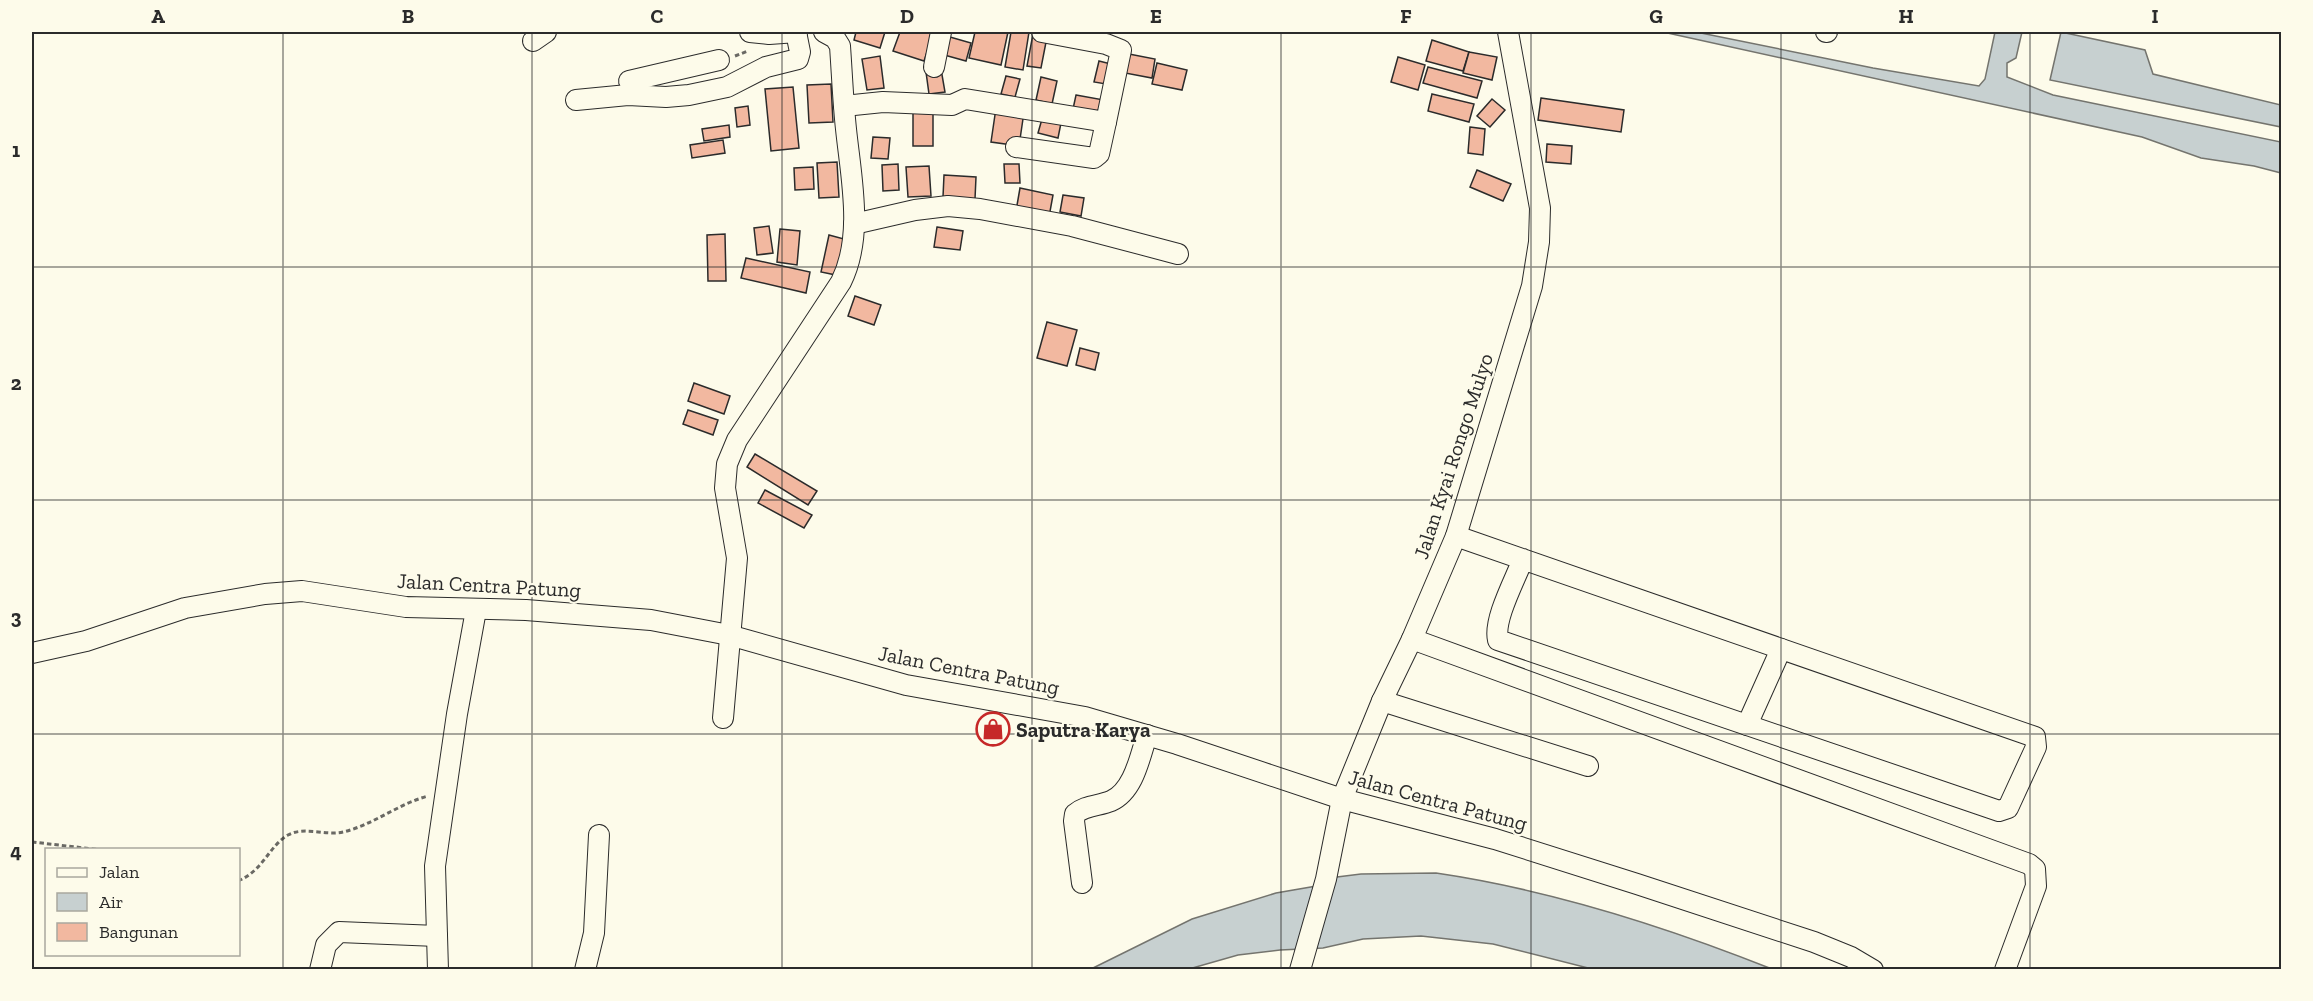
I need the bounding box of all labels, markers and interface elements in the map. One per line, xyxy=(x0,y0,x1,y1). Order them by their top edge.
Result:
text: A xyxy=(151,4,165,28)
text: B xyxy=(402,4,414,28)
text: C xyxy=(651,4,664,28)
text: D xyxy=(900,4,914,28)
text: E xyxy=(1150,4,1162,28)
text: F xyxy=(1400,4,1412,28)
text: G xyxy=(1649,4,1663,28)
text: H xyxy=(1898,4,1914,28)
text: I xyxy=(2151,4,2159,28)
text: 1 xyxy=(12,138,20,162)
street label: Jalan Kyai Rongo Mulyo xyxy=(1408,350,1498,562)
text: 2 xyxy=(11,371,22,395)
street label: Jalan Centra Patung xyxy=(397,568,582,602)
text: 3 xyxy=(11,605,22,629)
street label: Jalan Centra Patung xyxy=(876,640,1062,700)
shop icon: Saputra Karya xyxy=(975,711,1011,747)
place label: Saputra Karya xyxy=(1016,717,1151,742)
street label: Jalan Centra Patung xyxy=(1346,764,1531,836)
text: 4 xyxy=(10,839,22,863)
legend xyxy=(45,848,240,956)
text: Jalan xyxy=(99,861,140,883)
text: Air xyxy=(99,891,123,913)
text: Bangunan xyxy=(99,921,179,943)

